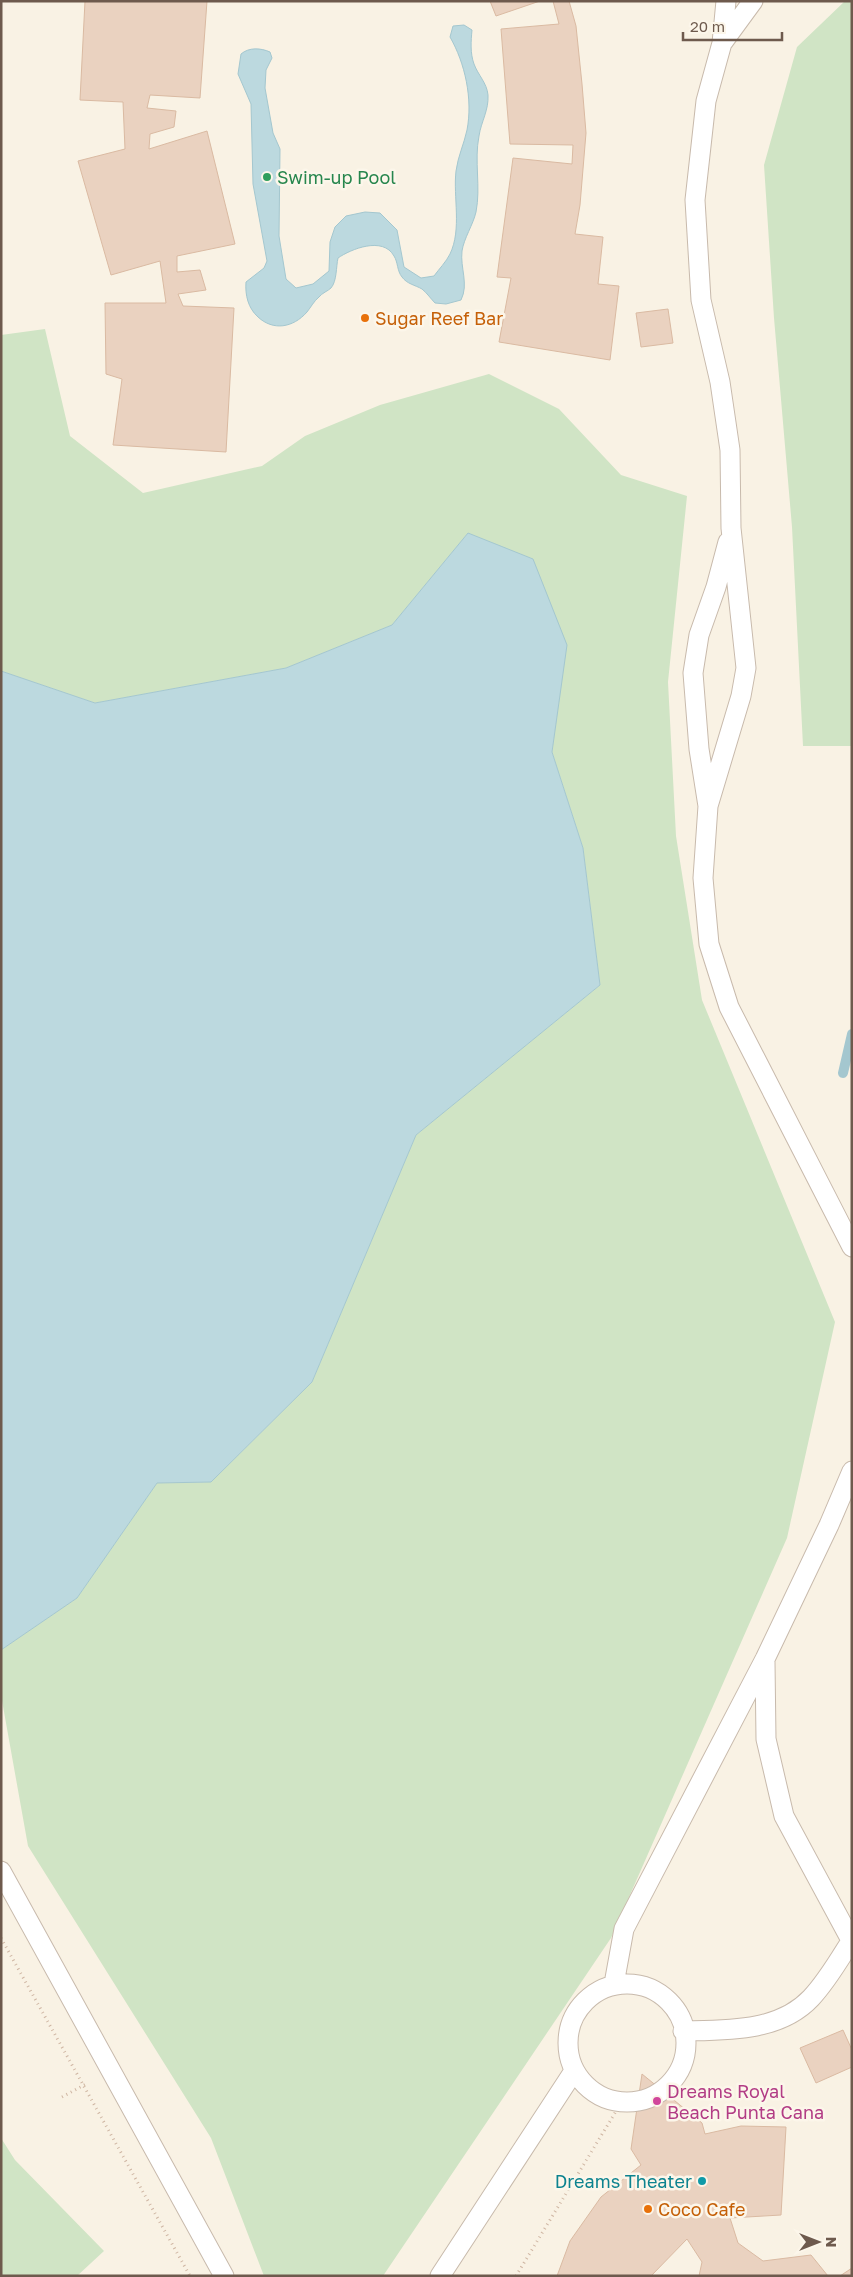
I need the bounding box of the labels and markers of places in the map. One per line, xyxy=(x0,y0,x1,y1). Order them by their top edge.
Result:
place label: Swim-up Pool xyxy=(277,166,396,188)
marker: Swim-up Pool xyxy=(261,171,273,183)
place label: Sugar Reef Bar xyxy=(375,307,503,329)
marker: Sugar Reef Bar xyxy=(359,312,371,324)
place label: Dreams Royal Beach Punta Cana xyxy=(667,2080,824,2123)
marker: Dreams Royal Beach Punta Cana xyxy=(651,2095,663,2107)
place label: Dreams Theater xyxy=(555,2170,692,2192)
marker: Dreams Theater xyxy=(696,2175,708,2187)
place label: Coco Cafe xyxy=(658,2198,745,2220)
marker: Coco Cafe xyxy=(642,2203,654,2215)

